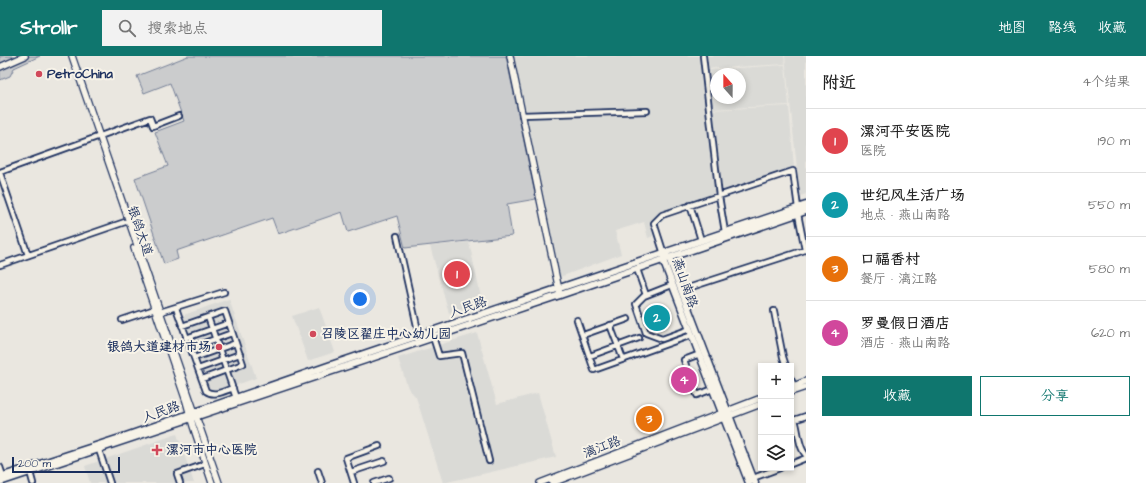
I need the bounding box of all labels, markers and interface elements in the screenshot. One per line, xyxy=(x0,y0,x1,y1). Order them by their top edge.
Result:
search box xyxy=(102,10,382,46)
text: Strollr xyxy=(20,15,78,42)
icon: search xyxy=(116,17,138,39)
text: 搜索地点 xyxy=(148,18,208,39)
text: 地图 xyxy=(998,18,1026,38)
text: 路线 xyxy=(1048,18,1076,38)
text: 收藏 xyxy=(1098,18,1126,38)
place label: PetroChina xyxy=(47,65,113,83)
north arrow xyxy=(710,68,746,104)
marker: PetroChina xyxy=(34,69,44,79)
text: 附近 xyxy=(822,71,856,95)
text: 4个结果 xyxy=(1082,73,1130,91)
text: 漯河平安医院 xyxy=(860,121,950,142)
text: 1 xyxy=(834,132,836,150)
text: 190 m xyxy=(1097,132,1130,150)
text: 医院 xyxy=(860,142,886,160)
text: 世纪风生活广场 xyxy=(860,185,965,206)
text: 2 xyxy=(831,196,839,214)
text: 550 m xyxy=(1088,196,1130,214)
street label: 银鸽大道 xyxy=(123,203,157,259)
text: 地点 · 燕山南路 xyxy=(860,206,950,224)
text: 口福香村 xyxy=(860,249,920,270)
street label: 燕山南路 xyxy=(668,255,702,311)
pin: 1 xyxy=(444,259,470,289)
text: 3 xyxy=(832,260,838,278)
text: 580 m xyxy=(1089,260,1130,278)
text: 餐厅 · 漓江路 xyxy=(860,270,937,288)
your location xyxy=(350,289,370,309)
street label: 人民路 xyxy=(447,292,489,322)
pin: 2 xyxy=(644,303,670,333)
text: 罗曼假日酒店 xyxy=(860,313,950,334)
text: 4 xyxy=(831,324,839,342)
text: 620 m xyxy=(1091,324,1130,342)
place label: 召陵区翟庄中心幼儿园 xyxy=(321,325,451,343)
marker: 召陵区翟庄中心幼儿园 xyxy=(308,329,318,339)
text: 酒店 · 燕山南路 xyxy=(860,334,950,352)
place label: 银鸽大道建材市场 xyxy=(107,338,211,356)
marker: 银鸽大道建材市场 xyxy=(214,342,224,352)
map controls xyxy=(758,363,794,471)
button: + xyxy=(758,363,794,399)
pin: 4 xyxy=(671,365,697,395)
button: 收藏 xyxy=(822,376,972,416)
button: 分享 xyxy=(980,376,1130,416)
street label: 人民路 xyxy=(140,397,182,427)
button: − xyxy=(758,399,794,435)
pin: 3 xyxy=(636,404,662,434)
street label: 漓江路 xyxy=(581,432,623,462)
button: layers xyxy=(758,435,794,471)
place label: 漯河市中心医院 xyxy=(166,441,257,459)
marker: 漯河市中心医院 xyxy=(151,444,163,456)
scale bar xyxy=(12,455,120,474)
text: 200 m xyxy=(18,456,51,471)

